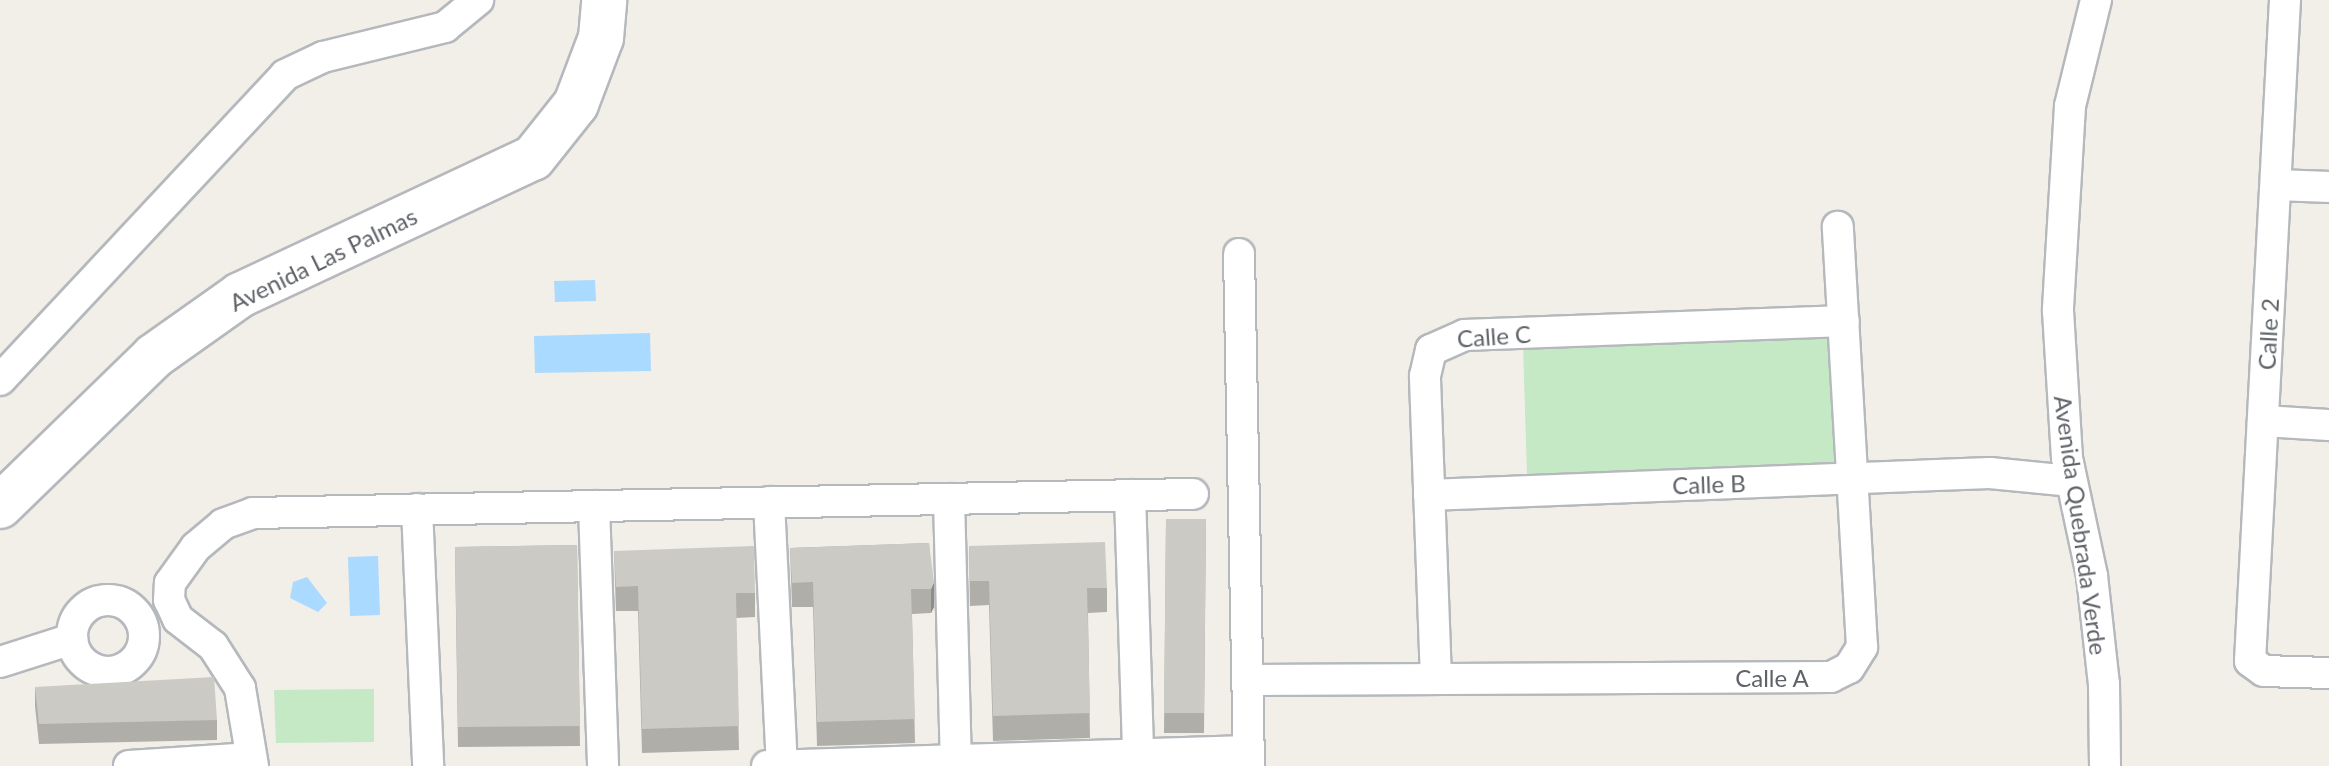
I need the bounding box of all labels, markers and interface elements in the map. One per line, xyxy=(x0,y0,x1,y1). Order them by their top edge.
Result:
street label: Avenida Las Palmas xyxy=(224,201,422,317)
street label: Calle 2 xyxy=(2252,297,2284,371)
street label: Calle C xyxy=(1456,319,1532,353)
street label: Avenida Quebrada Verde xyxy=(2048,393,2114,657)
street label: Calle B xyxy=(1672,468,1746,500)
street label: Calle A xyxy=(1735,664,1809,692)

